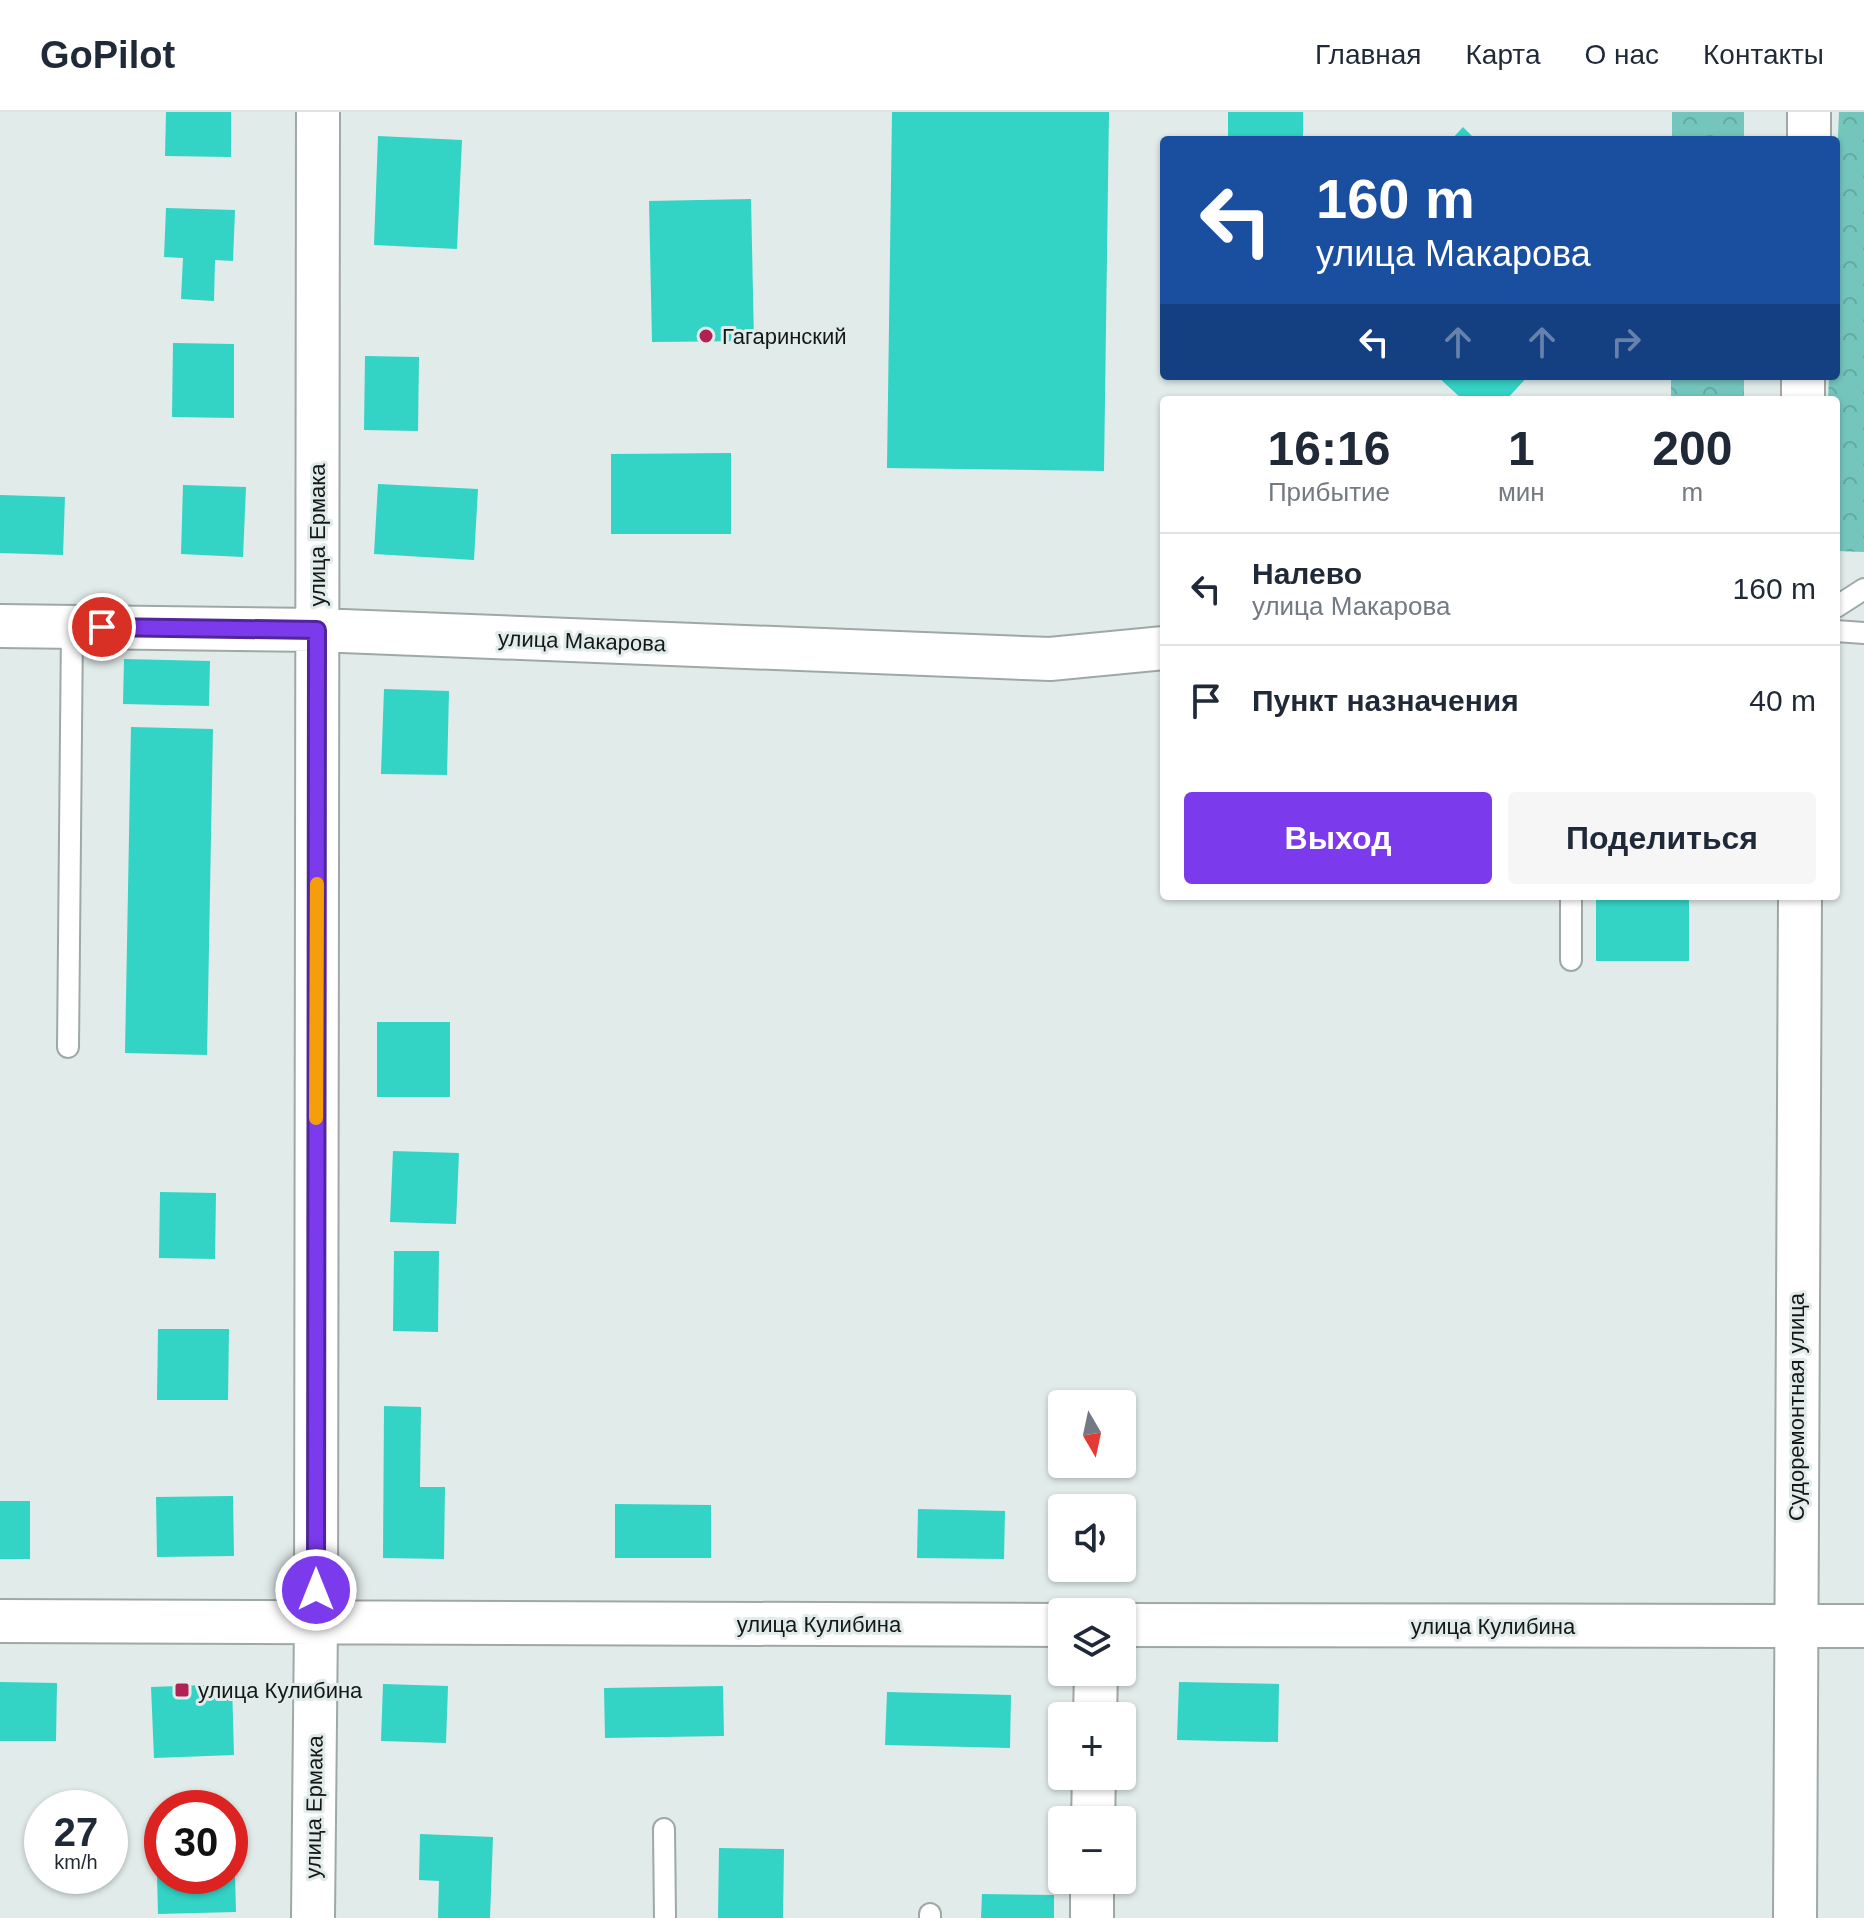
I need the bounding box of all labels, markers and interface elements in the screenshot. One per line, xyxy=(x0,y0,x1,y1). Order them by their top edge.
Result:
text: GoPilot xyxy=(40,34,175,76)
text: Главная xyxy=(1315,39,1422,70)
text: Карта xyxy=(1466,39,1540,70)
text: О нас xyxy=(1584,39,1659,70)
text: Контакты xyxy=(1703,39,1824,70)
text: 160 m xyxy=(1316,167,1475,230)
icon: left xyxy=(1184,168,1288,272)
text: улица Макарова xyxy=(1316,233,1591,274)
icon: left xyxy=(1352,320,1396,364)
icon: ahead xyxy=(1436,320,1480,364)
icon: ahead xyxy=(1520,320,1564,364)
icon: right xyxy=(1604,320,1648,364)
place label: Гагаринский xyxy=(722,324,847,349)
marker: Гагаринский xyxy=(697,327,715,345)
text: 16:16 xyxy=(1268,422,1390,475)
text: 1 xyxy=(1508,422,1535,475)
text: 200 xyxy=(1652,422,1732,475)
street label: улица Ермака xyxy=(305,463,330,607)
text: Прибытие xyxy=(1268,477,1390,507)
text: мин xyxy=(1498,477,1545,507)
text: m xyxy=(1682,477,1703,507)
text: Налево xyxy=(1252,557,1362,590)
icon: left xyxy=(1184,567,1228,611)
text: 160 m xyxy=(1733,572,1816,605)
text: улица Макарова xyxy=(1252,591,1450,621)
pin xyxy=(68,593,136,661)
icon: arrive xyxy=(80,605,124,649)
street label: улица Макарова xyxy=(498,626,667,656)
icon: arrive xyxy=(1184,679,1228,723)
text: Пункт назначения xyxy=(1252,684,1519,717)
text: 40 m xyxy=(1749,684,1816,717)
button: Выход xyxy=(1184,792,1492,884)
button: Поделиться xyxy=(1508,792,1816,884)
street label: Судоремонтная улица xyxy=(1784,1292,1809,1521)
north arrow xyxy=(1048,1390,1136,1478)
map controls xyxy=(1048,1390,1136,1894)
button: sound xyxy=(1048,1494,1136,1582)
position arrow xyxy=(274,1548,358,1632)
button: layers xyxy=(1048,1598,1136,1686)
street label: улица Кулибина xyxy=(737,1612,902,1637)
street label: улица Кулибина xyxy=(1411,1614,1576,1639)
place label: улица Кулибина xyxy=(198,1678,363,1703)
marker: улица Кулибина xyxy=(173,1681,191,1699)
button: + xyxy=(1048,1702,1136,1790)
street label: улица Ермака xyxy=(300,1734,328,1879)
speed limit sign: 30 xyxy=(144,1790,248,1894)
button: − xyxy=(1048,1806,1136,1894)
text: 27 xyxy=(54,1810,98,1854)
text: km/h xyxy=(54,1851,98,1873)

